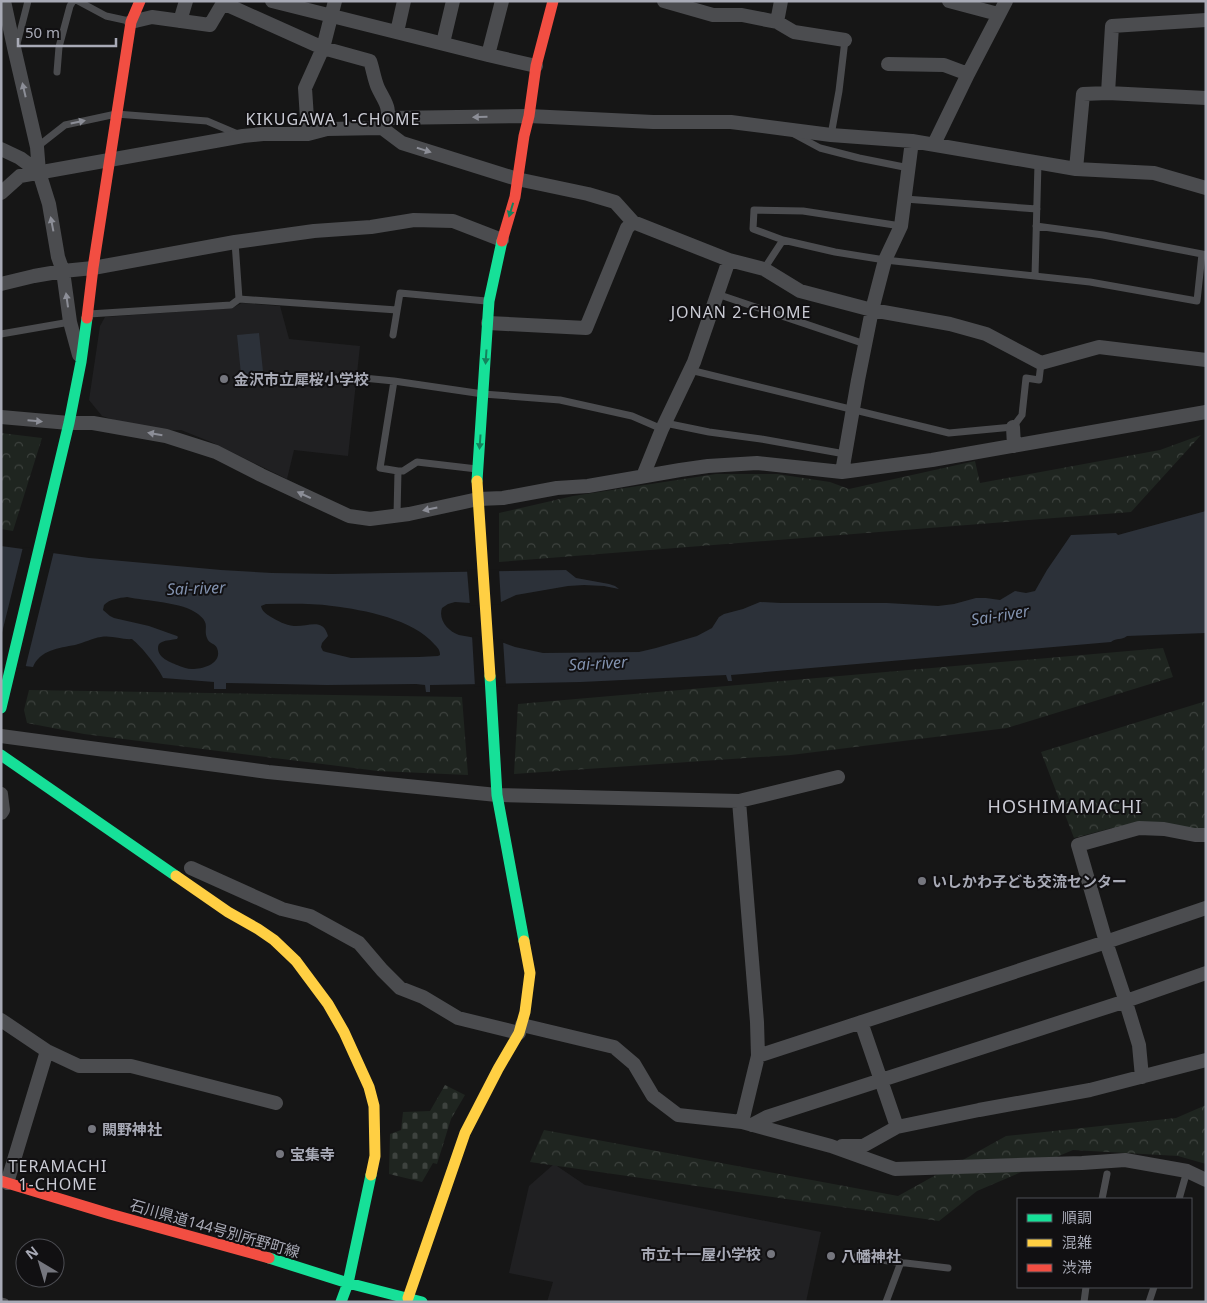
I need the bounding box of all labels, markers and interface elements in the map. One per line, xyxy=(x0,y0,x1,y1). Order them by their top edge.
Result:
scale bar xyxy=(18,15,115,47)
text: 50 m xyxy=(25,22,60,42)
one-way arrow xyxy=(20,83,28,98)
district label: KIKUGAWA 1-CHOME xyxy=(246,108,420,130)
one-way arrow xyxy=(472,113,488,121)
one-way arrow xyxy=(70,118,85,126)
one-way arrow xyxy=(417,147,432,154)
one-way arrow xyxy=(506,202,514,217)
one-way arrow xyxy=(48,216,56,231)
one-way arrow xyxy=(62,291,70,307)
district label: JONAN 2-CHOME xyxy=(669,301,811,323)
one-way arrow xyxy=(481,350,489,366)
place label: 金沢市立犀桜小学校 xyxy=(234,369,369,389)
marker: 金沢市立犀桜小学校 xyxy=(218,373,230,385)
one-way arrow xyxy=(28,417,44,425)
one-way arrow xyxy=(146,429,162,437)
one-way arrow xyxy=(476,435,484,451)
one-way arrow xyxy=(297,491,311,499)
one-way arrow xyxy=(423,505,438,513)
water label: Sai-river xyxy=(166,576,226,600)
water label: Sai-river xyxy=(969,599,1031,630)
water label: Sai-river xyxy=(568,650,628,676)
district label: HOSHIMAMACHI xyxy=(988,794,1142,818)
place label: いしかわ子ども交流センター xyxy=(932,871,1127,891)
marker: いしかわ子ども交流センター xyxy=(916,875,928,887)
place label: 闕野神社 xyxy=(102,1119,162,1139)
marker: 闕野神社 xyxy=(86,1123,98,1135)
place label: 宝集寺 xyxy=(290,1144,335,1164)
marker: 宝集寺 xyxy=(274,1148,286,1160)
district label: TERAMACHI 1-CHOME xyxy=(9,1155,107,1195)
street label: 石川県道144号別所野町線 xyxy=(128,1194,302,1262)
legend xyxy=(1017,1198,1192,1288)
text: 順調 xyxy=(1062,1207,1092,1227)
text: 混雑 xyxy=(1062,1232,1092,1252)
north arrow xyxy=(15,1238,65,1288)
text: N xyxy=(21,1241,42,1263)
place label: 市立十一屋小学校 xyxy=(641,1244,761,1264)
place label: 八幡神社 xyxy=(841,1246,901,1266)
marker: 市立十一屋小学校 xyxy=(765,1248,777,1260)
marker: 八幡神社 xyxy=(825,1250,837,1262)
text: 渋滞 xyxy=(1062,1257,1092,1277)

